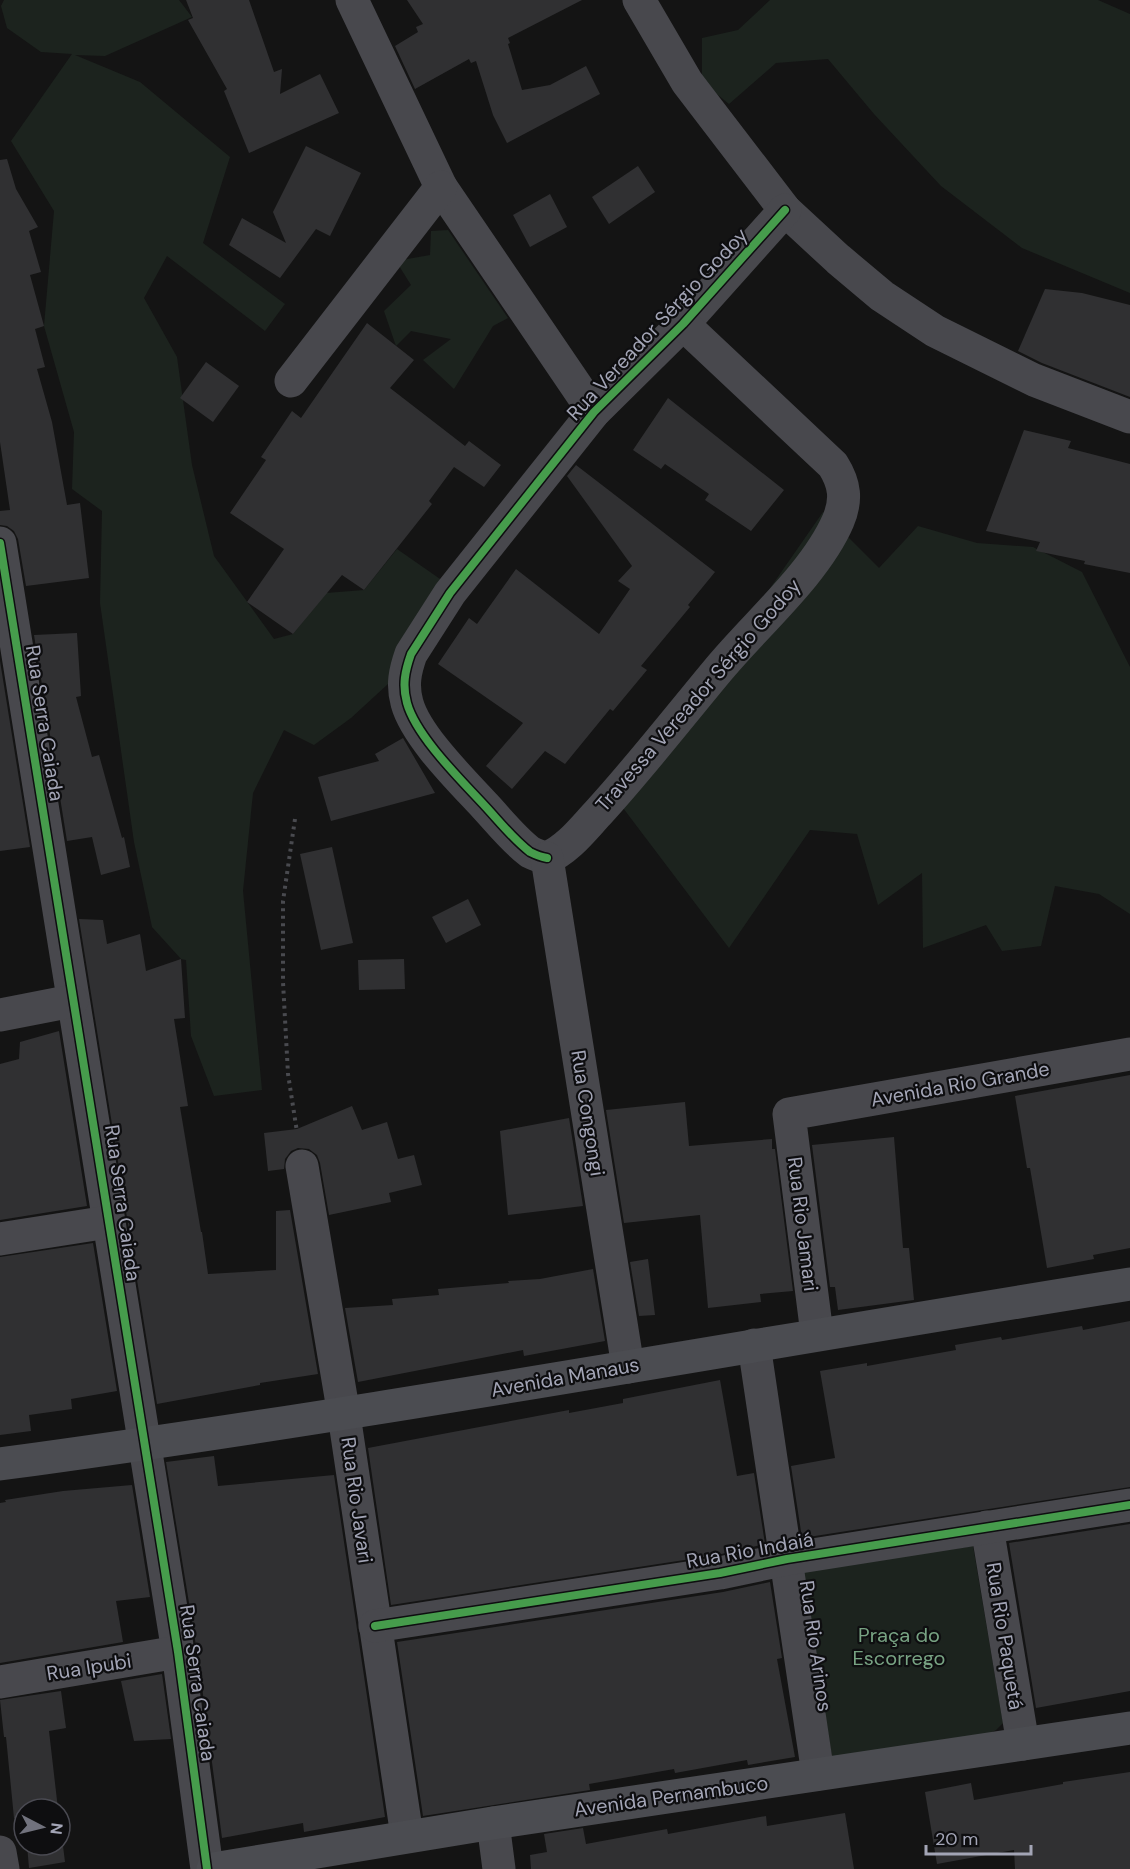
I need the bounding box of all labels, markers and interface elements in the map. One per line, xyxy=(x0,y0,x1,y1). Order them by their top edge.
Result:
street label: Rua Vereador Sérgio Godoy xyxy=(561,222,753,426)
street label: Travessa Vereador Sérgio Godoy xyxy=(590,573,806,817)
street label: Rua Serra Caiada xyxy=(20,643,70,803)
street label: Rua Congongi xyxy=(565,1048,611,1178)
street label: Avenida Rio Grande xyxy=(868,1055,1052,1113)
street label: Rua Serra Caiada xyxy=(99,1123,147,1283)
street label: Rua Rio Jamari xyxy=(782,1155,824,1293)
street label: Avenida Manaus xyxy=(489,1351,641,1403)
street label: Rua Rio Javari xyxy=(335,1435,379,1565)
street label: Rua Rio Indaiá xyxy=(684,1526,816,1574)
street label: Rua Rio Paquetá xyxy=(980,1560,1030,1712)
street label: Rua Rio Arinos xyxy=(794,1579,838,1713)
street label: Rua Serra Caiada xyxy=(174,1603,222,1763)
park label: Praça do Escorrego xyxy=(853,1622,945,1671)
street label: Rua Ipubi xyxy=(45,1647,133,1687)
street label: Avenida Pernambuco xyxy=(572,1769,770,1823)
north arrow xyxy=(12,1797,72,1857)
scale bar xyxy=(926,1818,1031,1856)
text: N xyxy=(45,1822,68,1836)
text: 20 m xyxy=(935,1827,978,1851)

